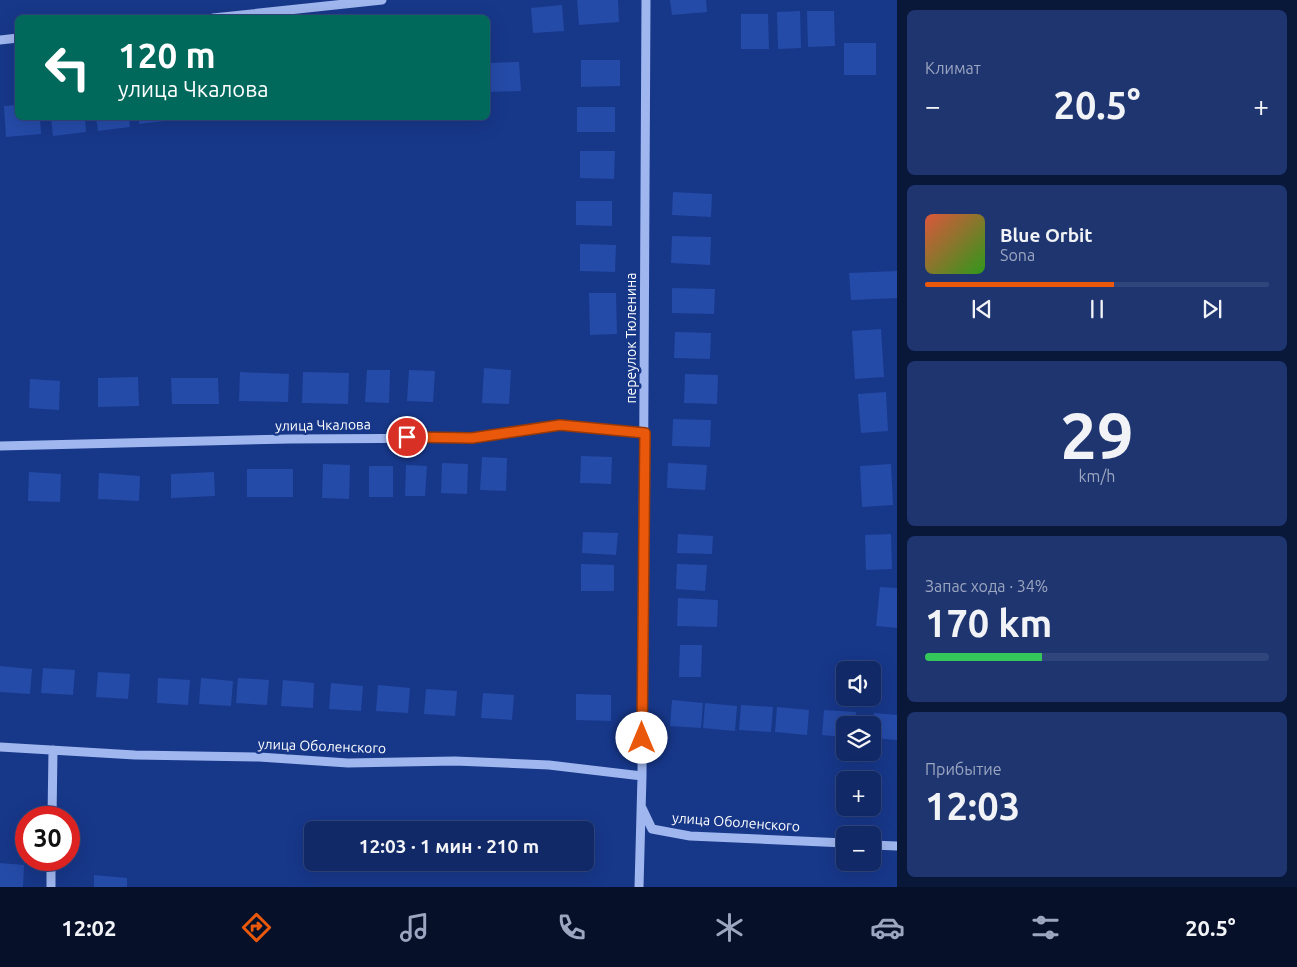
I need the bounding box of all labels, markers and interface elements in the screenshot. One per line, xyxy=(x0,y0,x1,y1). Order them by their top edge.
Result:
icon: left xyxy=(35,35,100,100)
text: 120 m xyxy=(118,35,216,75)
text: Климат xyxy=(925,59,981,77)
text: улица Чкалова xyxy=(118,76,269,101)
text: 20.5° xyxy=(1053,84,1141,126)
text: − xyxy=(925,90,941,121)
text: + xyxy=(1253,90,1269,121)
text: Blue Orbit xyxy=(1000,224,1093,246)
text: Sona xyxy=(1000,246,1035,264)
street label: переулок Тюленина xyxy=(623,273,639,403)
icon: previous xyxy=(968,295,996,323)
icon: pause xyxy=(1083,295,1111,323)
icon: next xyxy=(1198,295,1226,323)
text: 29 xyxy=(1060,398,1134,471)
street label: улица Чкалова xyxy=(275,416,371,434)
pin xyxy=(386,416,428,458)
icon: arrive xyxy=(393,423,421,451)
text: km/h xyxy=(1079,467,1115,485)
text: Запас хода · 34% xyxy=(925,577,1048,595)
text: 170 km xyxy=(925,602,1052,644)
map controls xyxy=(836,661,881,871)
button: sound xyxy=(836,661,881,706)
position arrow xyxy=(615,711,667,763)
button: layers xyxy=(836,716,881,761)
street label: улица Оболенского xyxy=(258,736,386,756)
text: Прибытие xyxy=(925,760,1002,778)
button: + xyxy=(836,771,881,816)
text: 12:03 xyxy=(925,785,1020,827)
speed limit sign: 30 xyxy=(15,806,80,871)
street label: улица Оболенского xyxy=(671,810,801,834)
button: − xyxy=(836,826,881,871)
text: 12:03 · 1 мин · 210 m xyxy=(359,835,539,857)
icon: directions xyxy=(239,910,274,945)
icon: music xyxy=(397,910,432,945)
icon: phone xyxy=(554,910,589,945)
icon: climate xyxy=(712,910,747,945)
icon: car xyxy=(870,910,905,945)
icon: filters xyxy=(1028,910,1063,945)
text: 12:02 xyxy=(61,915,116,940)
text: 20.5° xyxy=(1185,915,1236,940)

